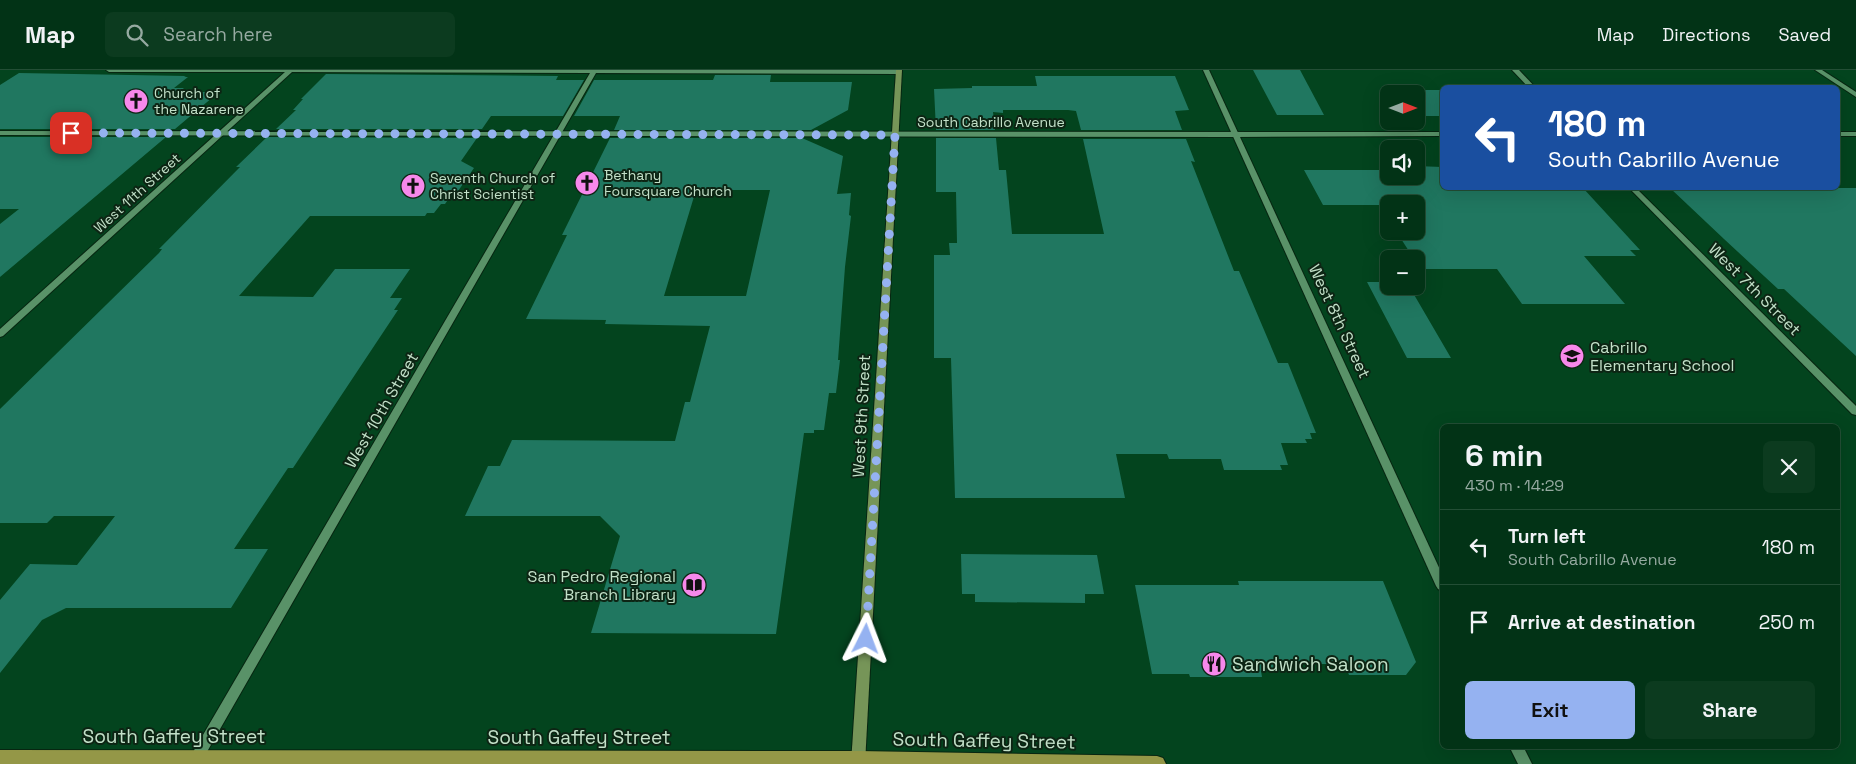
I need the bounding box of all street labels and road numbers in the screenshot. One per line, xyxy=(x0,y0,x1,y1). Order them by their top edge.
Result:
street label: South Cabrillo Avenue xyxy=(917,113,1065,131)
street label: West 11th Street xyxy=(90,149,184,237)
street label: West 7th Street xyxy=(1704,239,1805,340)
street label: West 8th Street xyxy=(1304,261,1375,381)
street label: West 10th Street xyxy=(340,349,423,472)
street label: West 9th Street xyxy=(848,354,875,478)
street label: South Gaffey Street xyxy=(82,724,266,749)
street label: South Gaffey Street xyxy=(487,725,671,750)
street label: South Gaffey Street xyxy=(892,726,1076,755)

